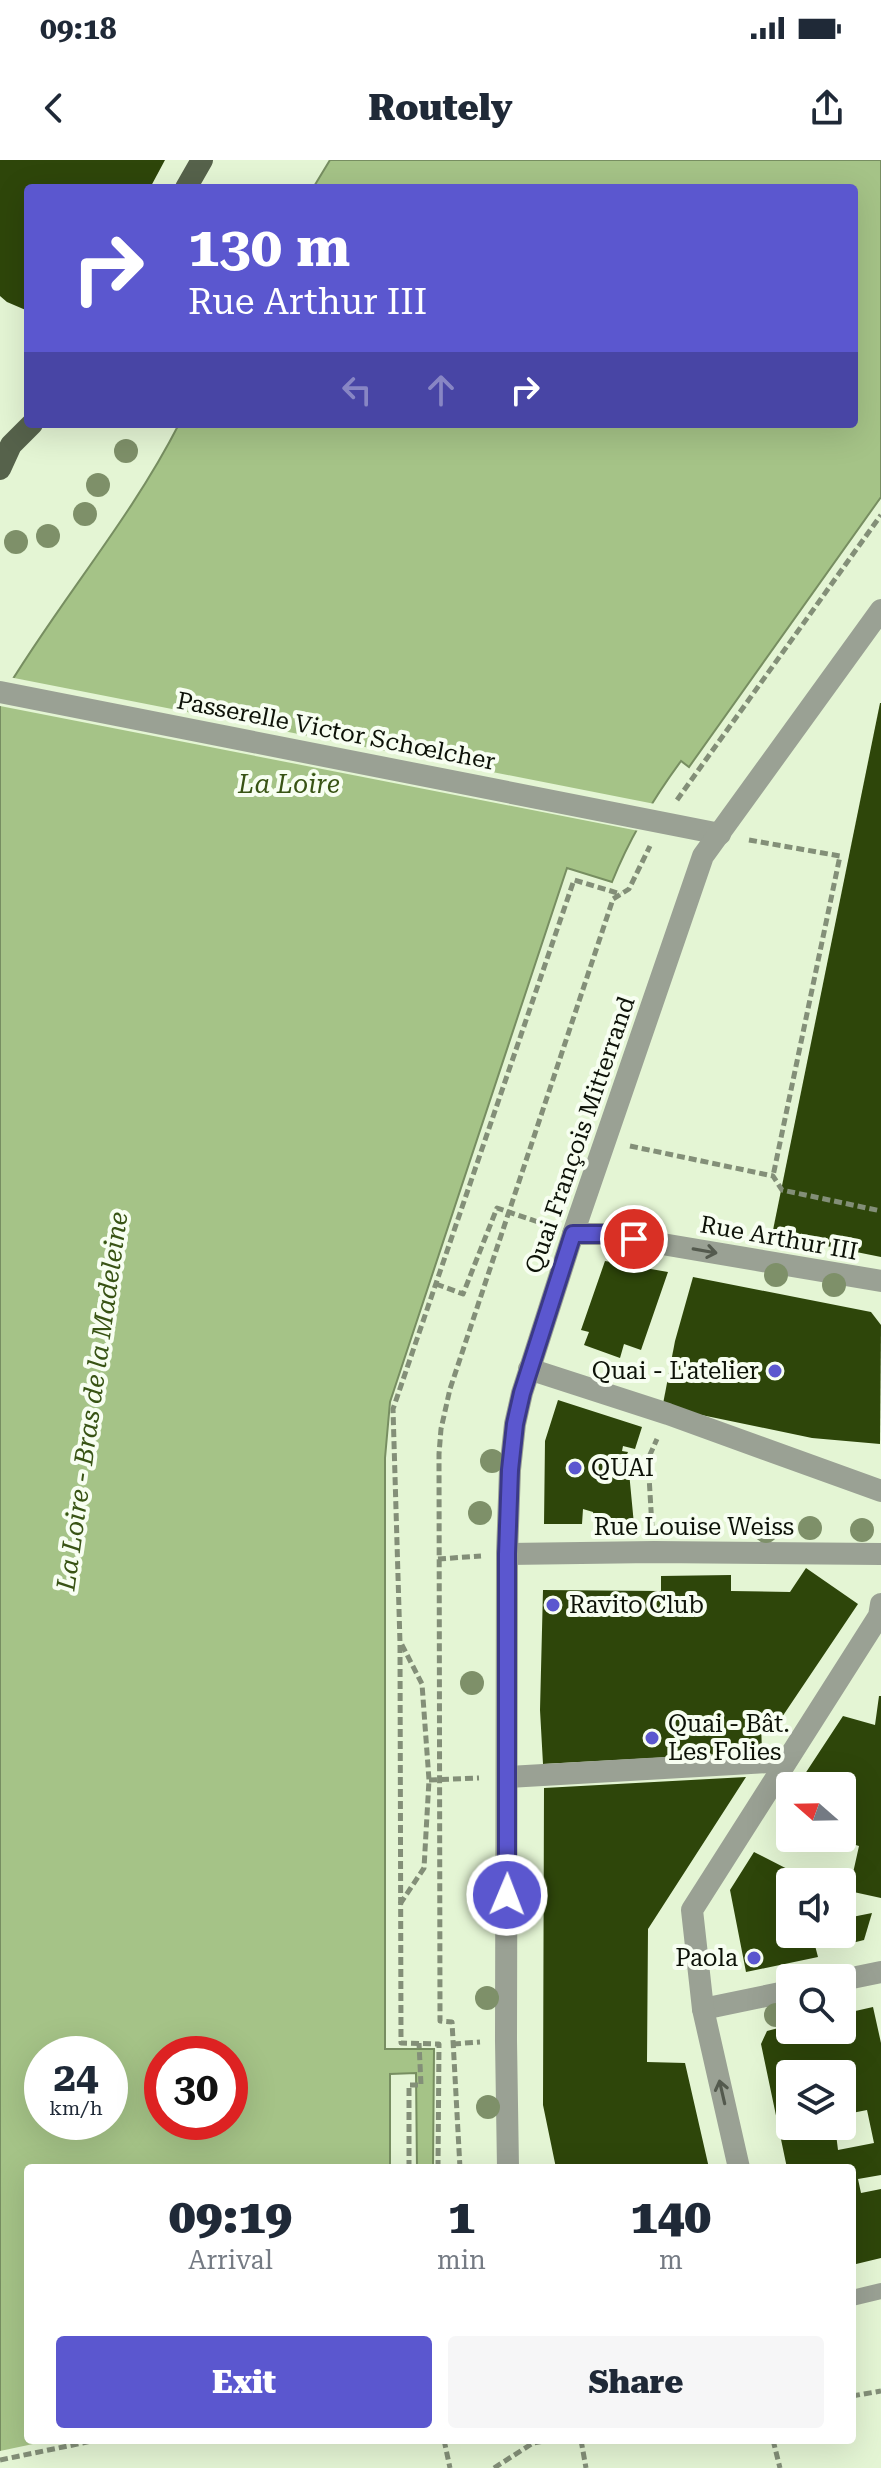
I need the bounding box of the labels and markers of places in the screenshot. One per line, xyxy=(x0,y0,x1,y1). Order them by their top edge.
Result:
pin xyxy=(600,1205,668,1273)
place label: Quai - L'atelier xyxy=(592,1357,759,1385)
marker: Quai - L'atelier xyxy=(766,1362,784,1380)
place label: QUAI xyxy=(591,1454,654,1482)
marker: QUAI xyxy=(566,1459,584,1477)
place label: Ravito Club xyxy=(569,1591,704,1619)
marker: Ravito Club xyxy=(544,1596,562,1614)
place label: Quai - Bât. Les Folies xyxy=(668,1710,790,1766)
marker: Quai - Bât. Les Folies xyxy=(643,1729,661,1747)
place label: Paola xyxy=(675,1944,738,1972)
marker: Paola xyxy=(745,1949,763,1967)

